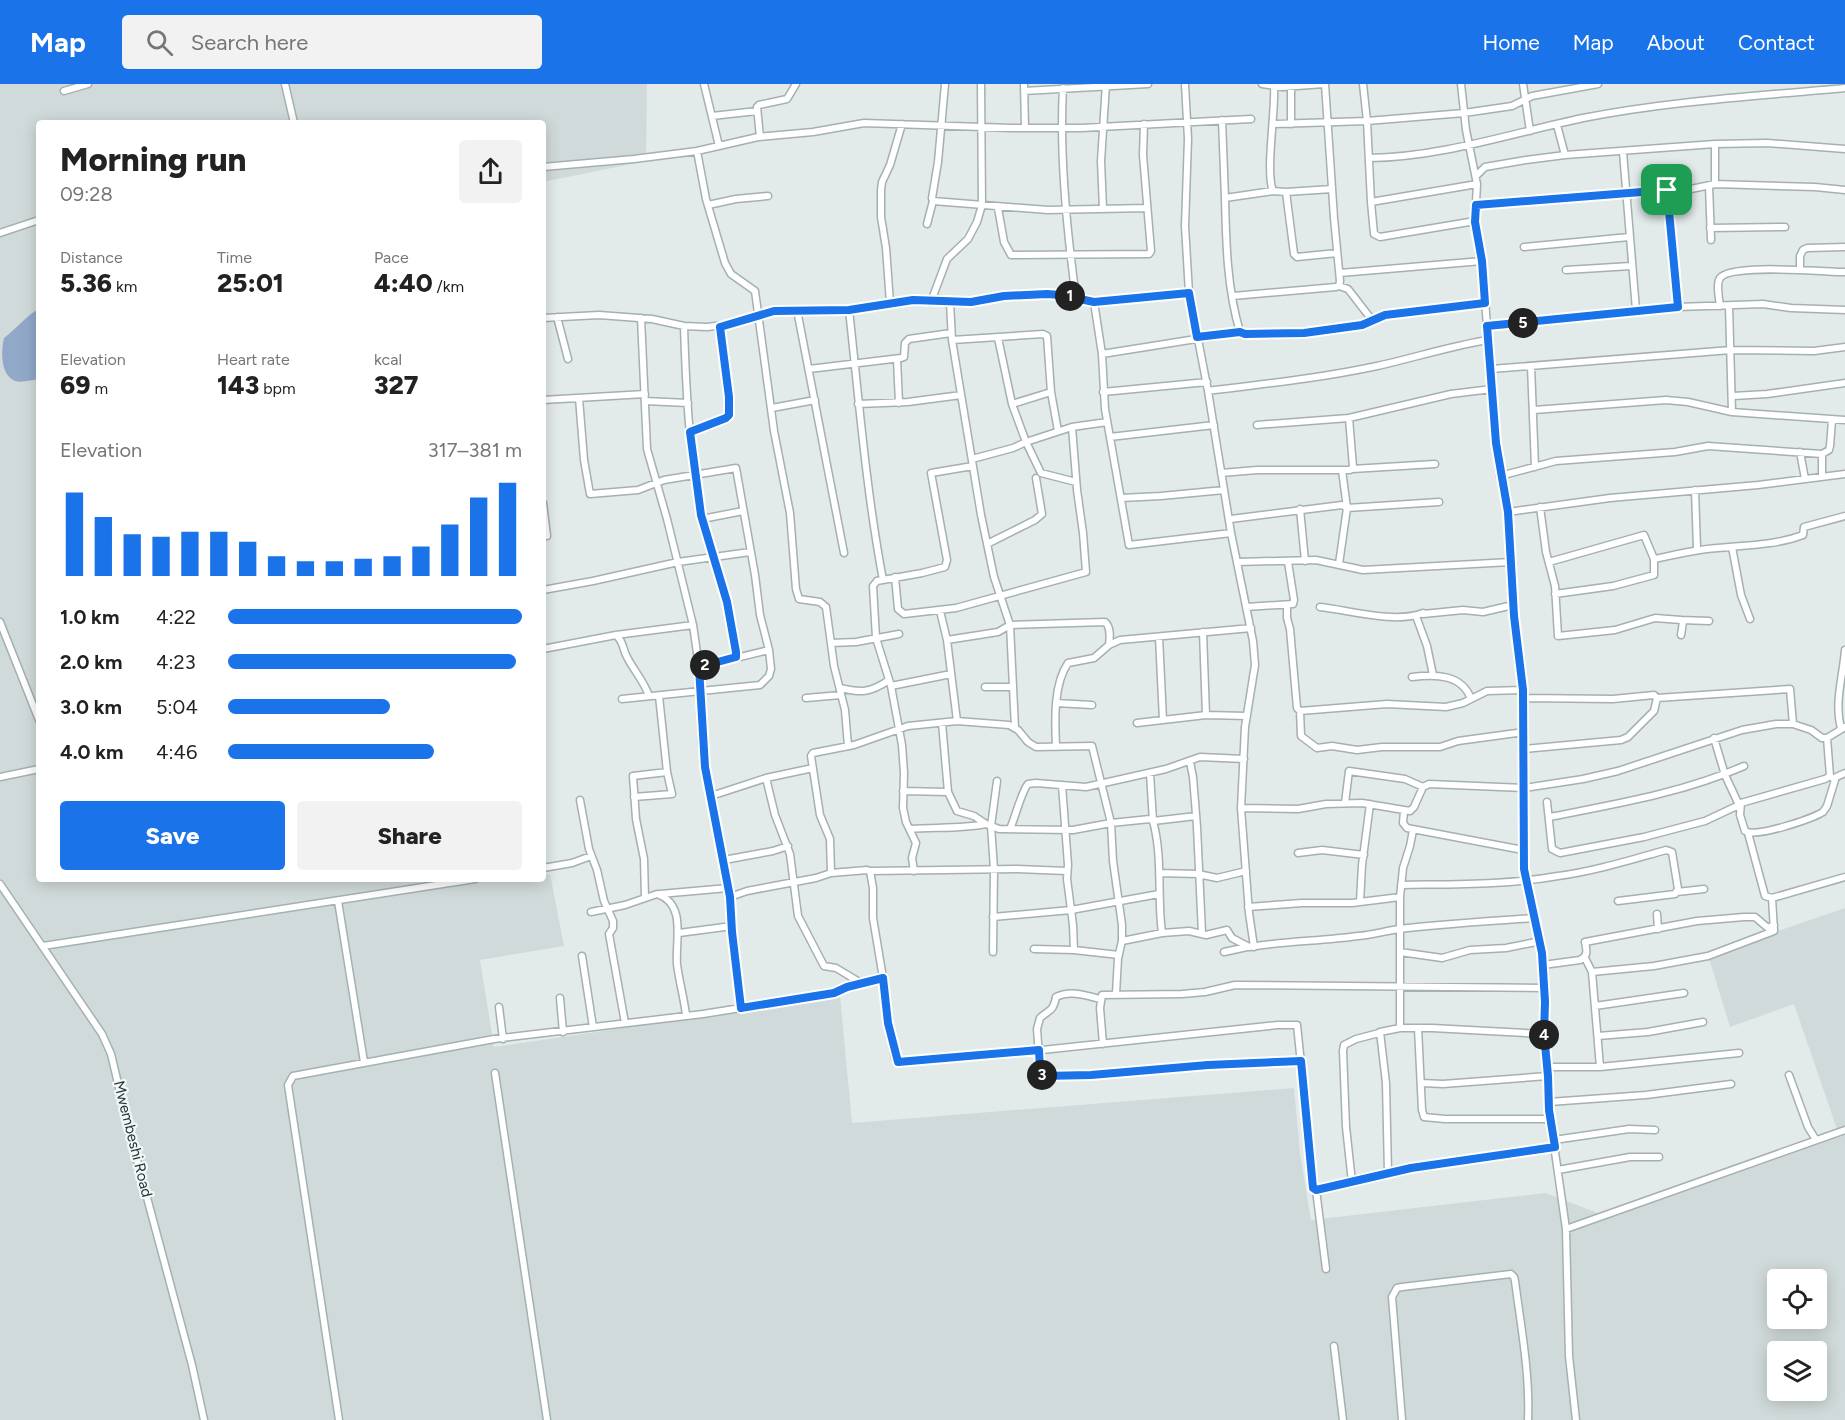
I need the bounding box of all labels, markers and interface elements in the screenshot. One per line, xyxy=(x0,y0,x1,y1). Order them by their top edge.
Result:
search box xyxy=(122,15,542,69)
text: Map xyxy=(30,25,86,59)
icon: search xyxy=(143,26,176,59)
text: Search here xyxy=(191,29,308,56)
text: Home xyxy=(1483,30,1540,55)
text: Map xyxy=(1573,30,1614,55)
text: About xyxy=(1647,30,1705,55)
text: Contact xyxy=(1738,30,1815,55)
text: Morning run xyxy=(60,140,246,179)
button: share xyxy=(459,140,522,203)
pin xyxy=(1641,164,1692,215)
icon: arrive xyxy=(1650,173,1683,206)
text: 09:28 xyxy=(60,182,113,206)
text: Distance xyxy=(60,248,123,267)
text: Time xyxy=(217,248,252,267)
text: Pace xyxy=(374,248,409,267)
text: 5.36 xyxy=(60,267,112,299)
text: 25:01 xyxy=(217,267,284,299)
text: 4:40 xyxy=(374,267,433,299)
text: km xyxy=(112,277,137,296)
text: /km xyxy=(433,277,464,296)
pin: 1 xyxy=(1055,281,1085,311)
text: 1 xyxy=(1067,286,1073,305)
pin: 5 xyxy=(1508,308,1538,338)
text: 5 xyxy=(1518,313,1528,332)
text: Elevation xyxy=(60,350,126,369)
text: Heart rate xyxy=(217,350,290,369)
text: kcal xyxy=(374,350,402,369)
text: 69 xyxy=(60,369,90,401)
text: 143 xyxy=(217,369,259,401)
text: 327 xyxy=(374,369,419,401)
text: m xyxy=(90,379,108,398)
text: bpm xyxy=(259,379,296,398)
text: Elevation xyxy=(60,438,142,462)
text: 317–381 m xyxy=(428,438,522,462)
text: 1.0 km xyxy=(60,605,119,629)
text: 4:22 xyxy=(156,605,196,629)
text: 2.0 km xyxy=(60,650,122,674)
text: 4:23 xyxy=(156,650,196,674)
pin: 2 xyxy=(690,650,720,680)
text: 2 xyxy=(700,655,710,674)
text: 3.0 km xyxy=(60,695,122,719)
text: 5:04 xyxy=(156,695,198,719)
text: 4.0 km xyxy=(60,740,124,764)
text: 4:46 xyxy=(156,740,197,764)
button: Save xyxy=(60,801,285,870)
button: Share xyxy=(297,801,522,870)
pin: 4 xyxy=(1529,1020,1559,1050)
text: 4 xyxy=(1539,1025,1549,1044)
pin: 3 xyxy=(1027,1060,1057,1090)
text: 3 xyxy=(1038,1065,1046,1084)
street label: Mwembeshi Road xyxy=(110,1079,156,1199)
map controls xyxy=(1767,1269,1827,1401)
button: locate xyxy=(1767,1269,1827,1329)
button: layers xyxy=(1767,1341,1827,1401)

